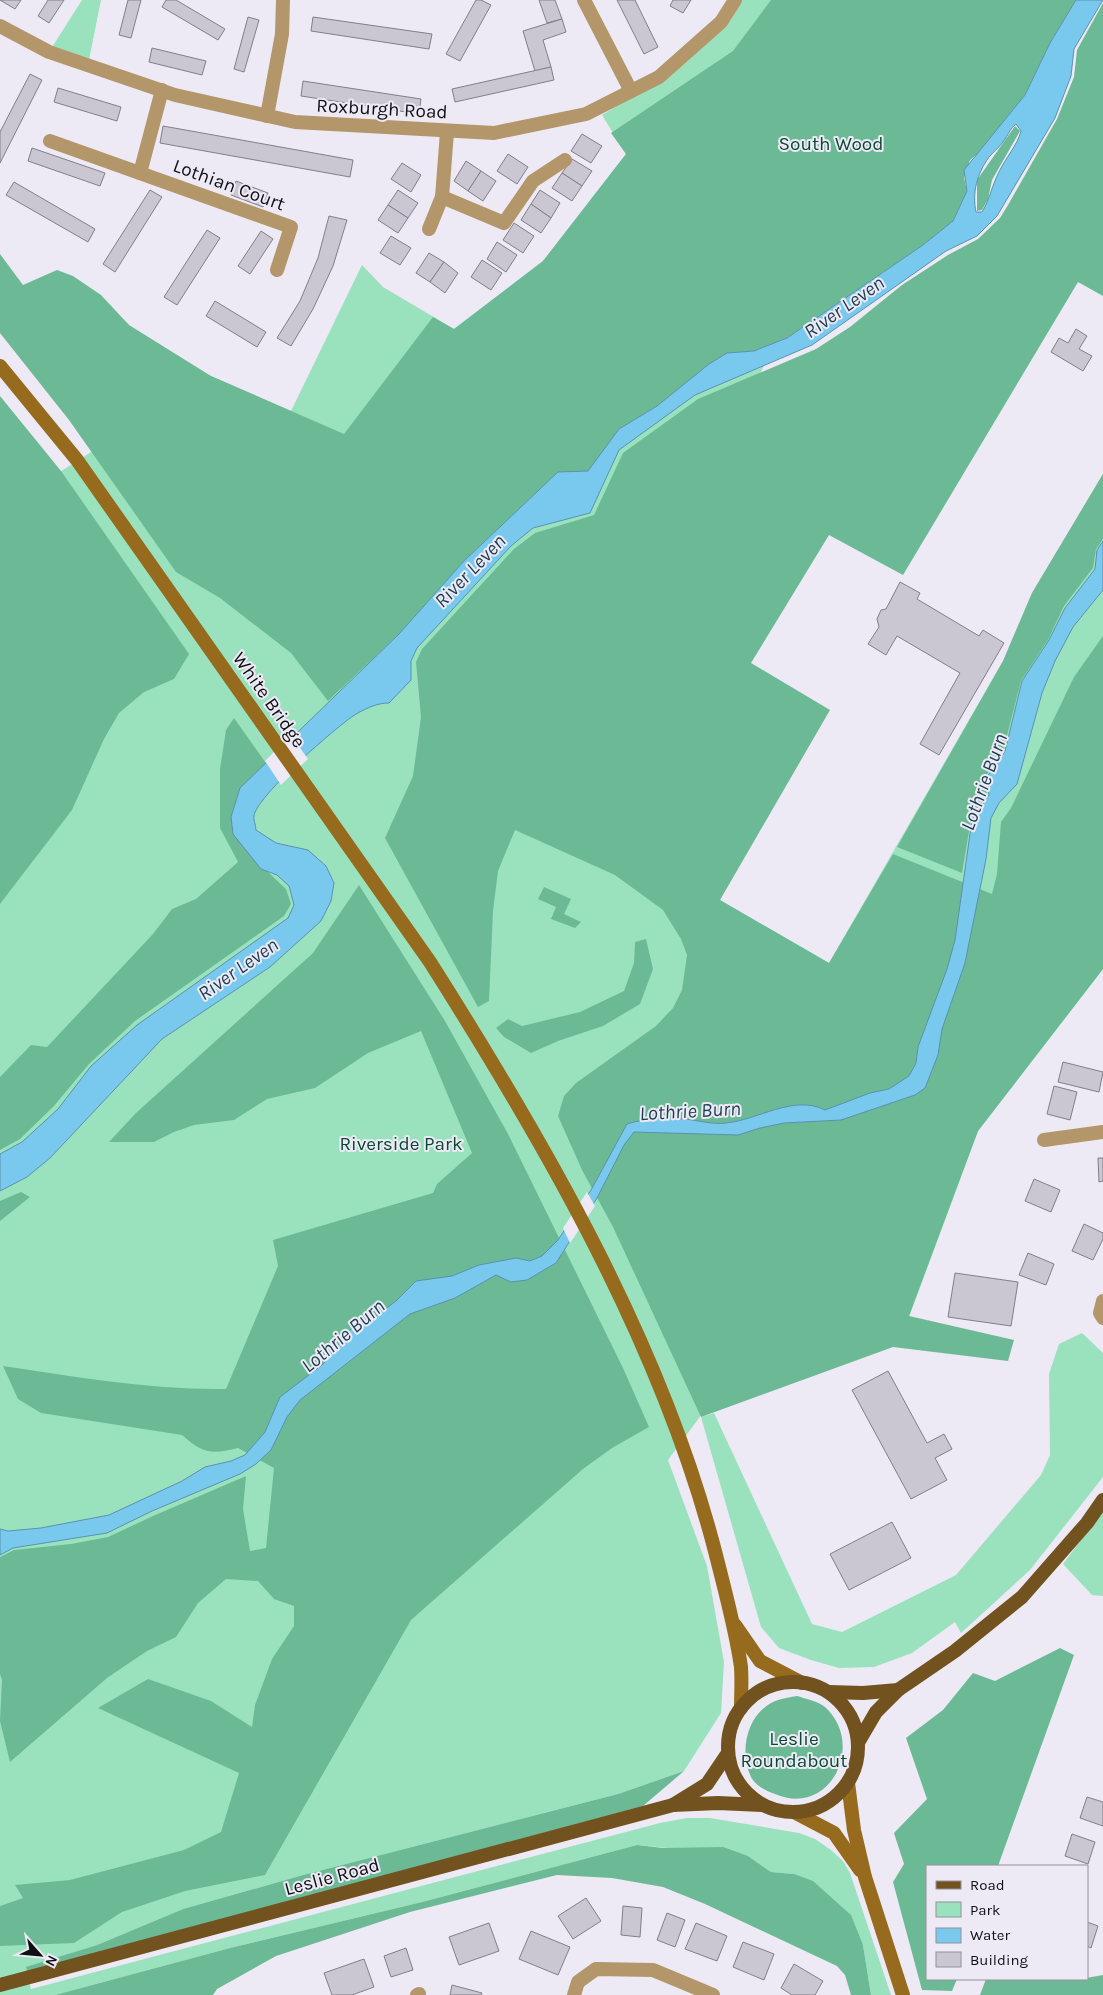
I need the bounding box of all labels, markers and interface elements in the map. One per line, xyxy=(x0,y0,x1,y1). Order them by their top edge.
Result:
street label: Roxburgh Road xyxy=(316,95,448,123)
park label: South Wood xyxy=(779,133,883,155)
street label: Lothian Court xyxy=(170,155,288,215)
water label: River Leven xyxy=(799,271,889,343)
water label: River Leven xyxy=(430,530,510,612)
street label: White Bridge xyxy=(228,648,310,752)
water label: Lothrie Burn xyxy=(956,730,1012,834)
water label: River Leven xyxy=(193,933,283,1005)
water label: Lothrie Burn xyxy=(639,1097,741,1125)
park label: Riverside Park xyxy=(339,1133,463,1155)
water label: Lothrie Burn xyxy=(297,1295,389,1377)
park label: Leslie Roundabout xyxy=(741,1728,848,1772)
street label: Leslie Road xyxy=(282,1854,382,1900)
legend xyxy=(926,1865,1088,1980)
text: Road xyxy=(970,1876,1005,1894)
text: Park xyxy=(970,1901,1000,1919)
text: Water xyxy=(970,1926,1011,1944)
north arrow xyxy=(15,1930,65,1980)
text: Building xyxy=(970,1951,1028,1969)
text: N xyxy=(41,1952,61,1969)

